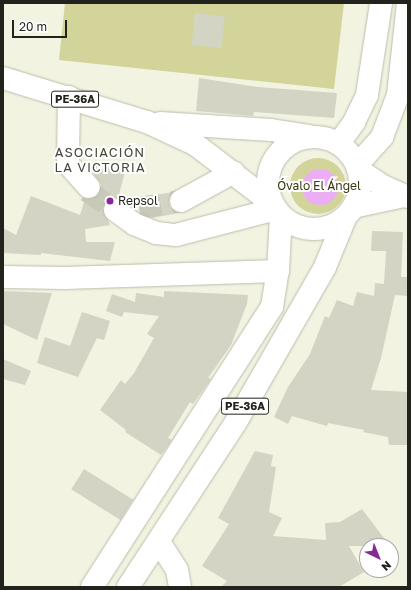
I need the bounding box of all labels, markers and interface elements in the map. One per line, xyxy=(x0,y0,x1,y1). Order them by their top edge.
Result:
scale bar xyxy=(14,12,69,38)
text: 20 m xyxy=(19,19,47,34)
road number: PE-36A xyxy=(51,90,99,108)
district label: ASOCIACIÓN LA VICTORIA xyxy=(54,145,146,176)
park label: Óvalo El Ángel xyxy=(277,179,361,193)
place label: Repsol xyxy=(118,194,158,208)
marker: Repsol xyxy=(105,196,115,206)
road number: PE-36A xyxy=(221,397,269,415)
north arrow xyxy=(359,538,399,578)
text: N xyxy=(379,559,394,574)

